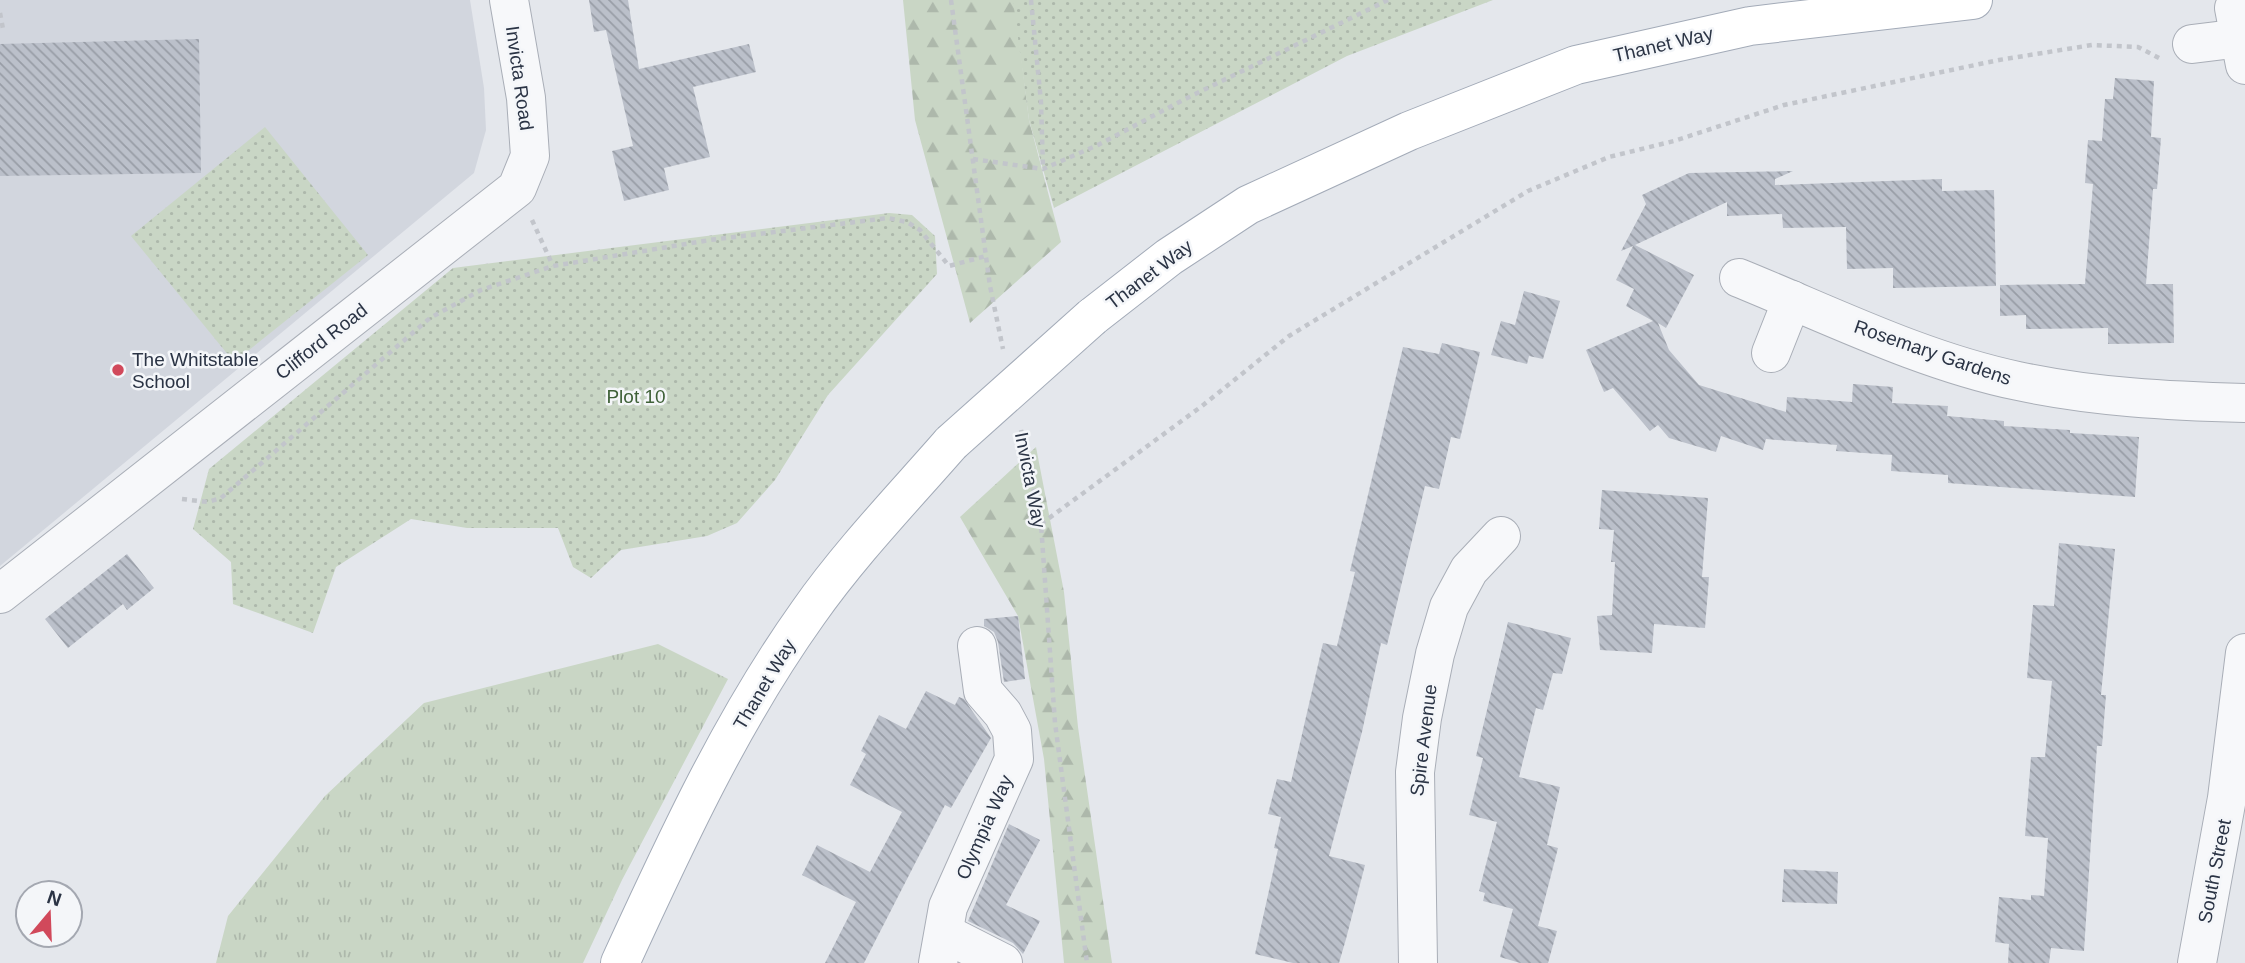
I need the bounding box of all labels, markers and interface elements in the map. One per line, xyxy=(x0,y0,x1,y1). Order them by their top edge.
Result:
street label: Thanet Way xyxy=(1611,23,1716,66)
street label: Invicta Road xyxy=(502,24,537,132)
street label: Thanet Way xyxy=(1102,235,1197,313)
street label: Clifford Road xyxy=(271,299,371,384)
street label: Rosemary Gardens xyxy=(1852,316,2014,389)
place label: The Whitstable School xyxy=(132,349,259,392)
marker: The Whitstable School xyxy=(110,362,126,378)
park label: Plot 10 xyxy=(606,386,666,407)
street label: Invicta Way xyxy=(1011,430,1050,530)
street label: Thanet Way xyxy=(729,635,800,733)
street label: Spire Avenue xyxy=(1406,683,1441,797)
street label: Olympia Way xyxy=(952,771,1017,883)
street label: South Street xyxy=(2194,817,2235,925)
north arrow xyxy=(14,879,84,949)
text: N xyxy=(44,886,64,911)

